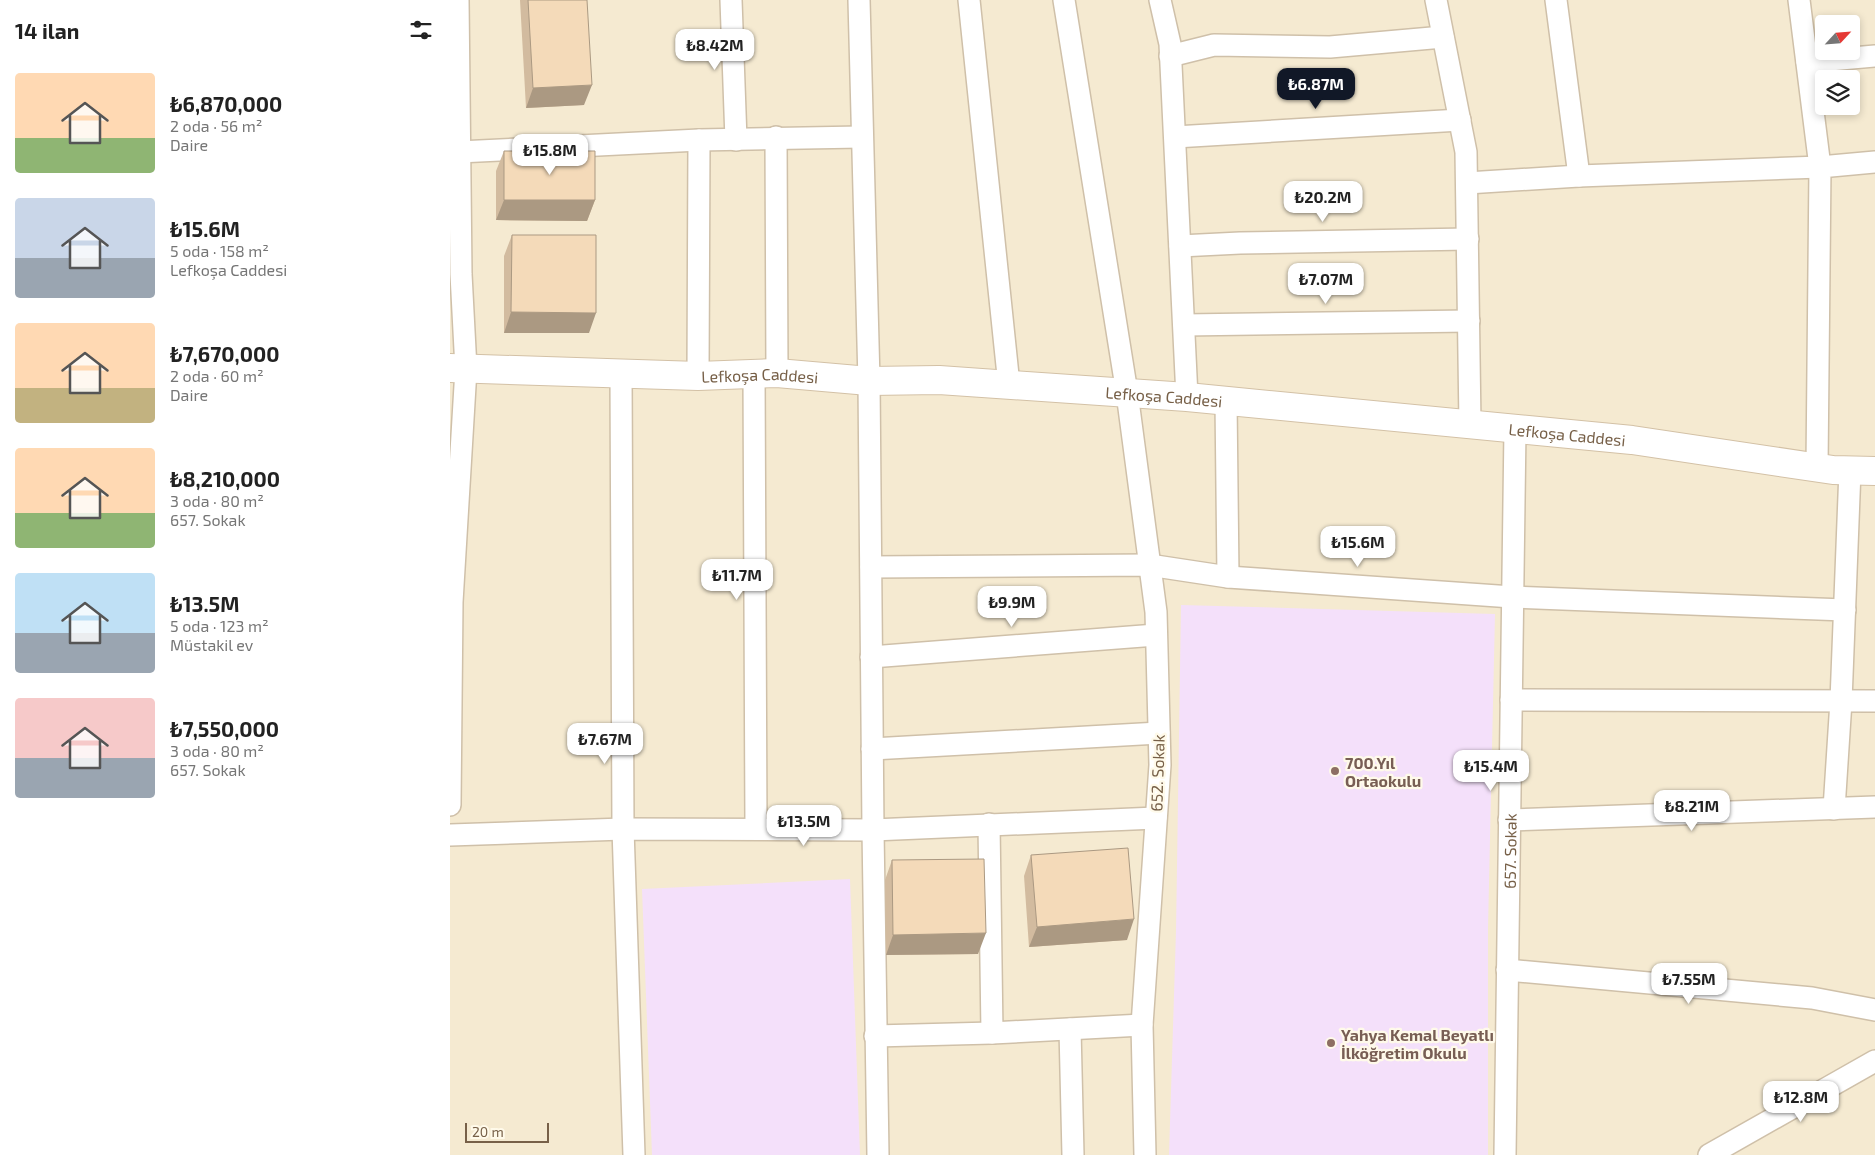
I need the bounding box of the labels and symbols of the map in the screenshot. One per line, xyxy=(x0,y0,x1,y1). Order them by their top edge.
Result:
north arrow xyxy=(1815,15,1860,60)
pin: ₺8.42M xyxy=(674,28,756,71)
pin: ₺6.87M xyxy=(1275,68,1357,110)
pin: ₺15.8M xyxy=(509,134,591,176)
pin: ₺20.2M xyxy=(1282,180,1364,223)
pin: ₺7.07M xyxy=(1285,262,1367,305)
street label: Lefkoşa Caddesi xyxy=(701,363,819,386)
street label: Lefkoşa Caddesi xyxy=(1105,382,1223,410)
street label: Lefkoşa Caddesi xyxy=(1508,419,1626,449)
pin: ₺15.6M xyxy=(1317,526,1399,568)
pin: ₺11.7M xyxy=(696,558,778,601)
pin: ₺9.9M xyxy=(977,586,1047,628)
pin: ₺7.67M xyxy=(564,722,646,765)
street label: 652. Sokak xyxy=(1146,734,1168,812)
pin: ₺15.4M xyxy=(1450,750,1532,792)
place label: 700.Yıl Ortaokulu xyxy=(1345,753,1421,790)
marker: 700.Yıl Ortaokulu xyxy=(1329,765,1341,777)
pin: ₺8.21M xyxy=(1651,790,1733,832)
pin: ₺13.5M xyxy=(763,804,845,847)
street label: 657. Sokak xyxy=(1499,813,1519,889)
pin: ₺7.55M xyxy=(1648,962,1730,1005)
place label: Yahya Kemal Beyatlı İlköğretim Okulu xyxy=(1341,1025,1494,1062)
marker: Yahya Kemal Beyatlı İlköğretim Okulu xyxy=(1325,1037,1337,1049)
pin: ₺12.8M xyxy=(1760,1080,1842,1123)
scale bar xyxy=(465,1120,549,1143)

